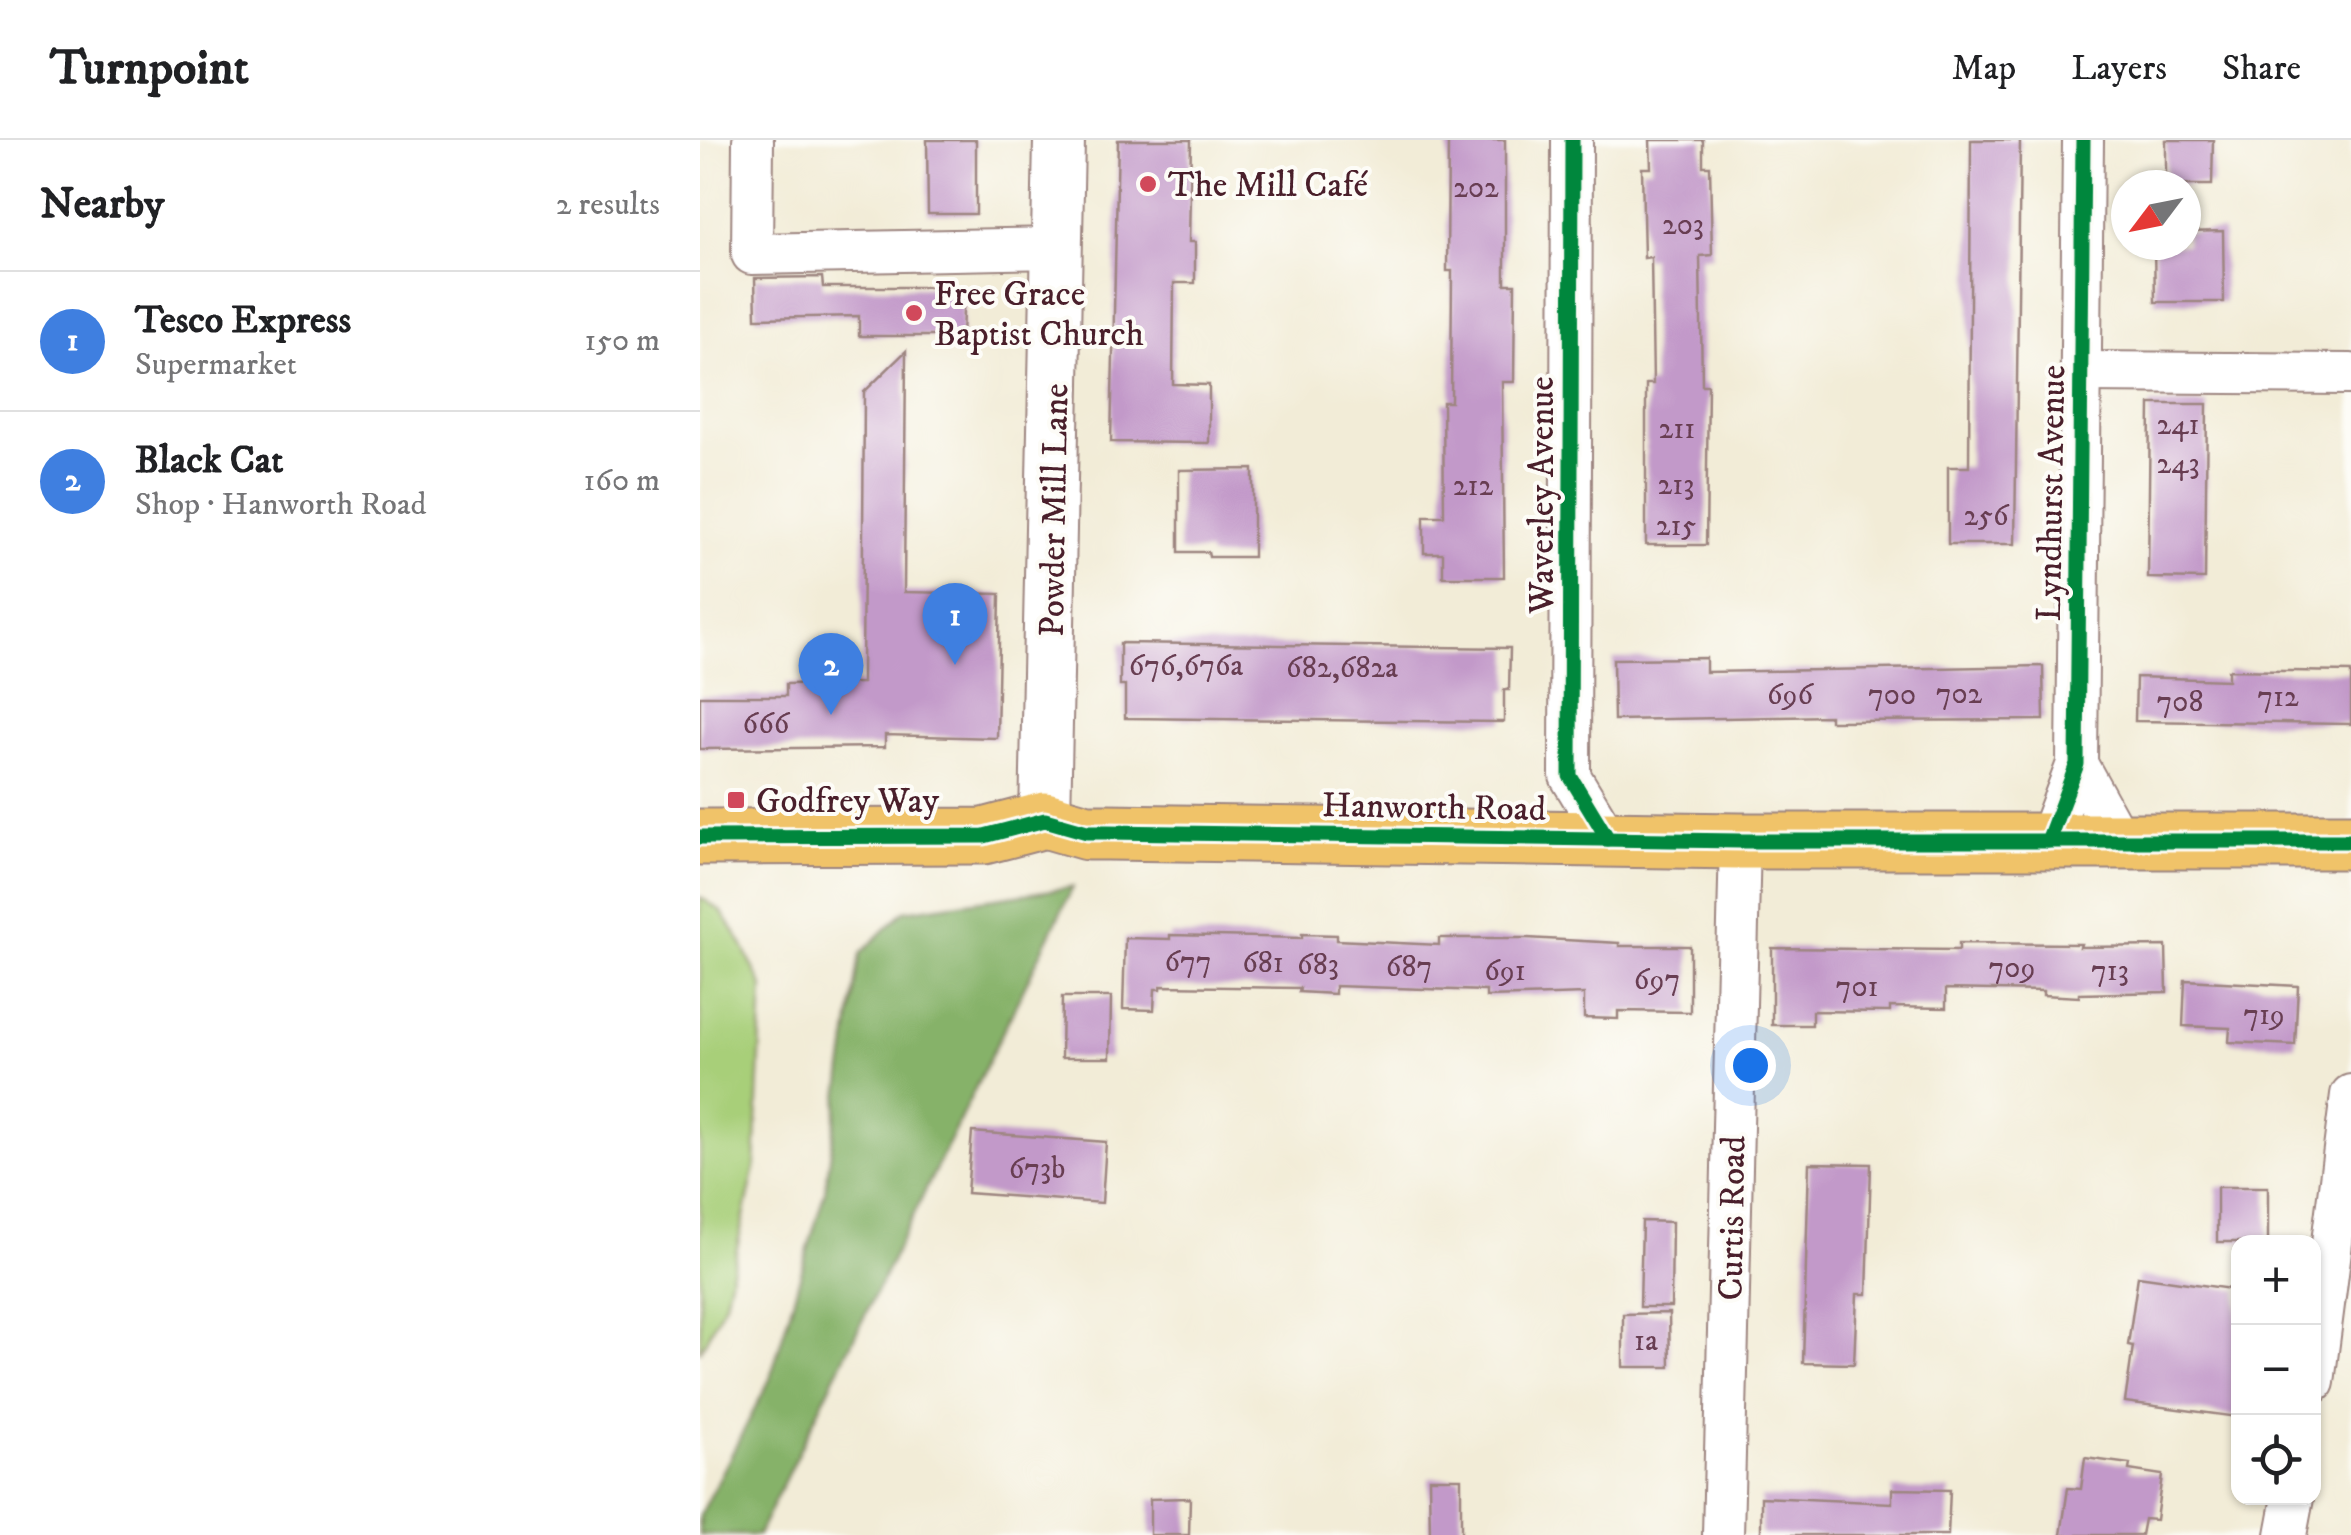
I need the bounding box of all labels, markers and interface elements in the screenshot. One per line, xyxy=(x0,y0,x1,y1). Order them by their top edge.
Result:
text: Turnpoint xyxy=(50,39,249,99)
text: Map xyxy=(1952,47,2016,91)
text: Layers xyxy=(2071,47,2167,91)
text: Share xyxy=(2222,47,2301,91)
place label: The Mill Café xyxy=(1168,164,1368,208)
house number: 202 xyxy=(1453,170,1499,207)
north arrow xyxy=(2111,170,2201,260)
marker: The Mill Café xyxy=(1137,173,1159,195)
text: Nearby xyxy=(40,179,164,231)
text: 2 results xyxy=(556,185,660,225)
house number: 203 xyxy=(1662,207,1704,244)
place label: Free Grace Baptist Church xyxy=(934,273,1144,357)
text: Tesco Express xyxy=(135,297,351,345)
marker: Free Grace Baptist Church xyxy=(903,302,925,324)
text: 1 xyxy=(67,321,78,361)
text: 150 m xyxy=(584,321,660,361)
text: Supermarket xyxy=(135,345,297,385)
street label: Lyndhurst Avenue xyxy=(2028,364,2076,622)
street label: Waverley Avenue xyxy=(1521,376,1565,615)
street label: Powder Mill Lane xyxy=(1031,383,1079,637)
house number: 241 xyxy=(2156,407,2200,444)
house number: 211 xyxy=(1659,411,1695,448)
text: Black Cat xyxy=(135,437,283,485)
house number: 243 xyxy=(2156,446,2200,483)
text: 2 xyxy=(65,461,80,501)
text: 160 m xyxy=(584,461,660,501)
house number: 213 xyxy=(1658,467,1694,504)
house number: 212 xyxy=(1453,468,1494,505)
text: Shop · Hanworth Road xyxy=(135,485,426,525)
house number: 256 xyxy=(1963,498,2010,535)
house number: 215 xyxy=(1656,508,1696,545)
pin: 1 xyxy=(922,582,988,665)
pin: 2 xyxy=(798,632,864,715)
house number: 676,676a xyxy=(1129,648,1244,685)
house number: 682,682a xyxy=(1286,650,1398,687)
house number: 702 xyxy=(1936,676,1983,713)
house number: 696 xyxy=(1767,677,1814,714)
house number: 700 xyxy=(1868,677,1916,714)
house number: 712 xyxy=(2257,679,2299,716)
house number: 708 xyxy=(2157,684,2203,721)
house number: 666 xyxy=(743,706,791,743)
place label: Godfrey Way xyxy=(756,780,939,824)
street label: Hanworth Road xyxy=(1321,784,1547,832)
marker: Godfrey Way xyxy=(725,789,747,811)
house number: 677 xyxy=(1164,944,1212,981)
house number: 681 xyxy=(1242,945,1284,982)
house number: 683 xyxy=(1297,947,1339,984)
house number: 687 xyxy=(1386,949,1432,986)
house number: 709 xyxy=(1989,950,2035,987)
house number: 691 xyxy=(1484,953,1526,990)
house number: 713 xyxy=(2091,953,2129,990)
house number: 697 xyxy=(1634,962,1680,999)
house number: 701 xyxy=(1836,969,1878,1006)
house number: 719 xyxy=(2243,997,2285,1034)
your location xyxy=(1725,1040,1776,1091)
street label: Curtis Road xyxy=(1710,1135,1756,1301)
house number: 673b xyxy=(1009,1151,1065,1188)
map controls xyxy=(2231,1235,2321,1505)
button: + xyxy=(2231,1235,2321,1325)
house number: 1a xyxy=(1634,1323,1658,1360)
button: − xyxy=(2231,1325,2321,1415)
button: locate xyxy=(2231,1415,2321,1505)

